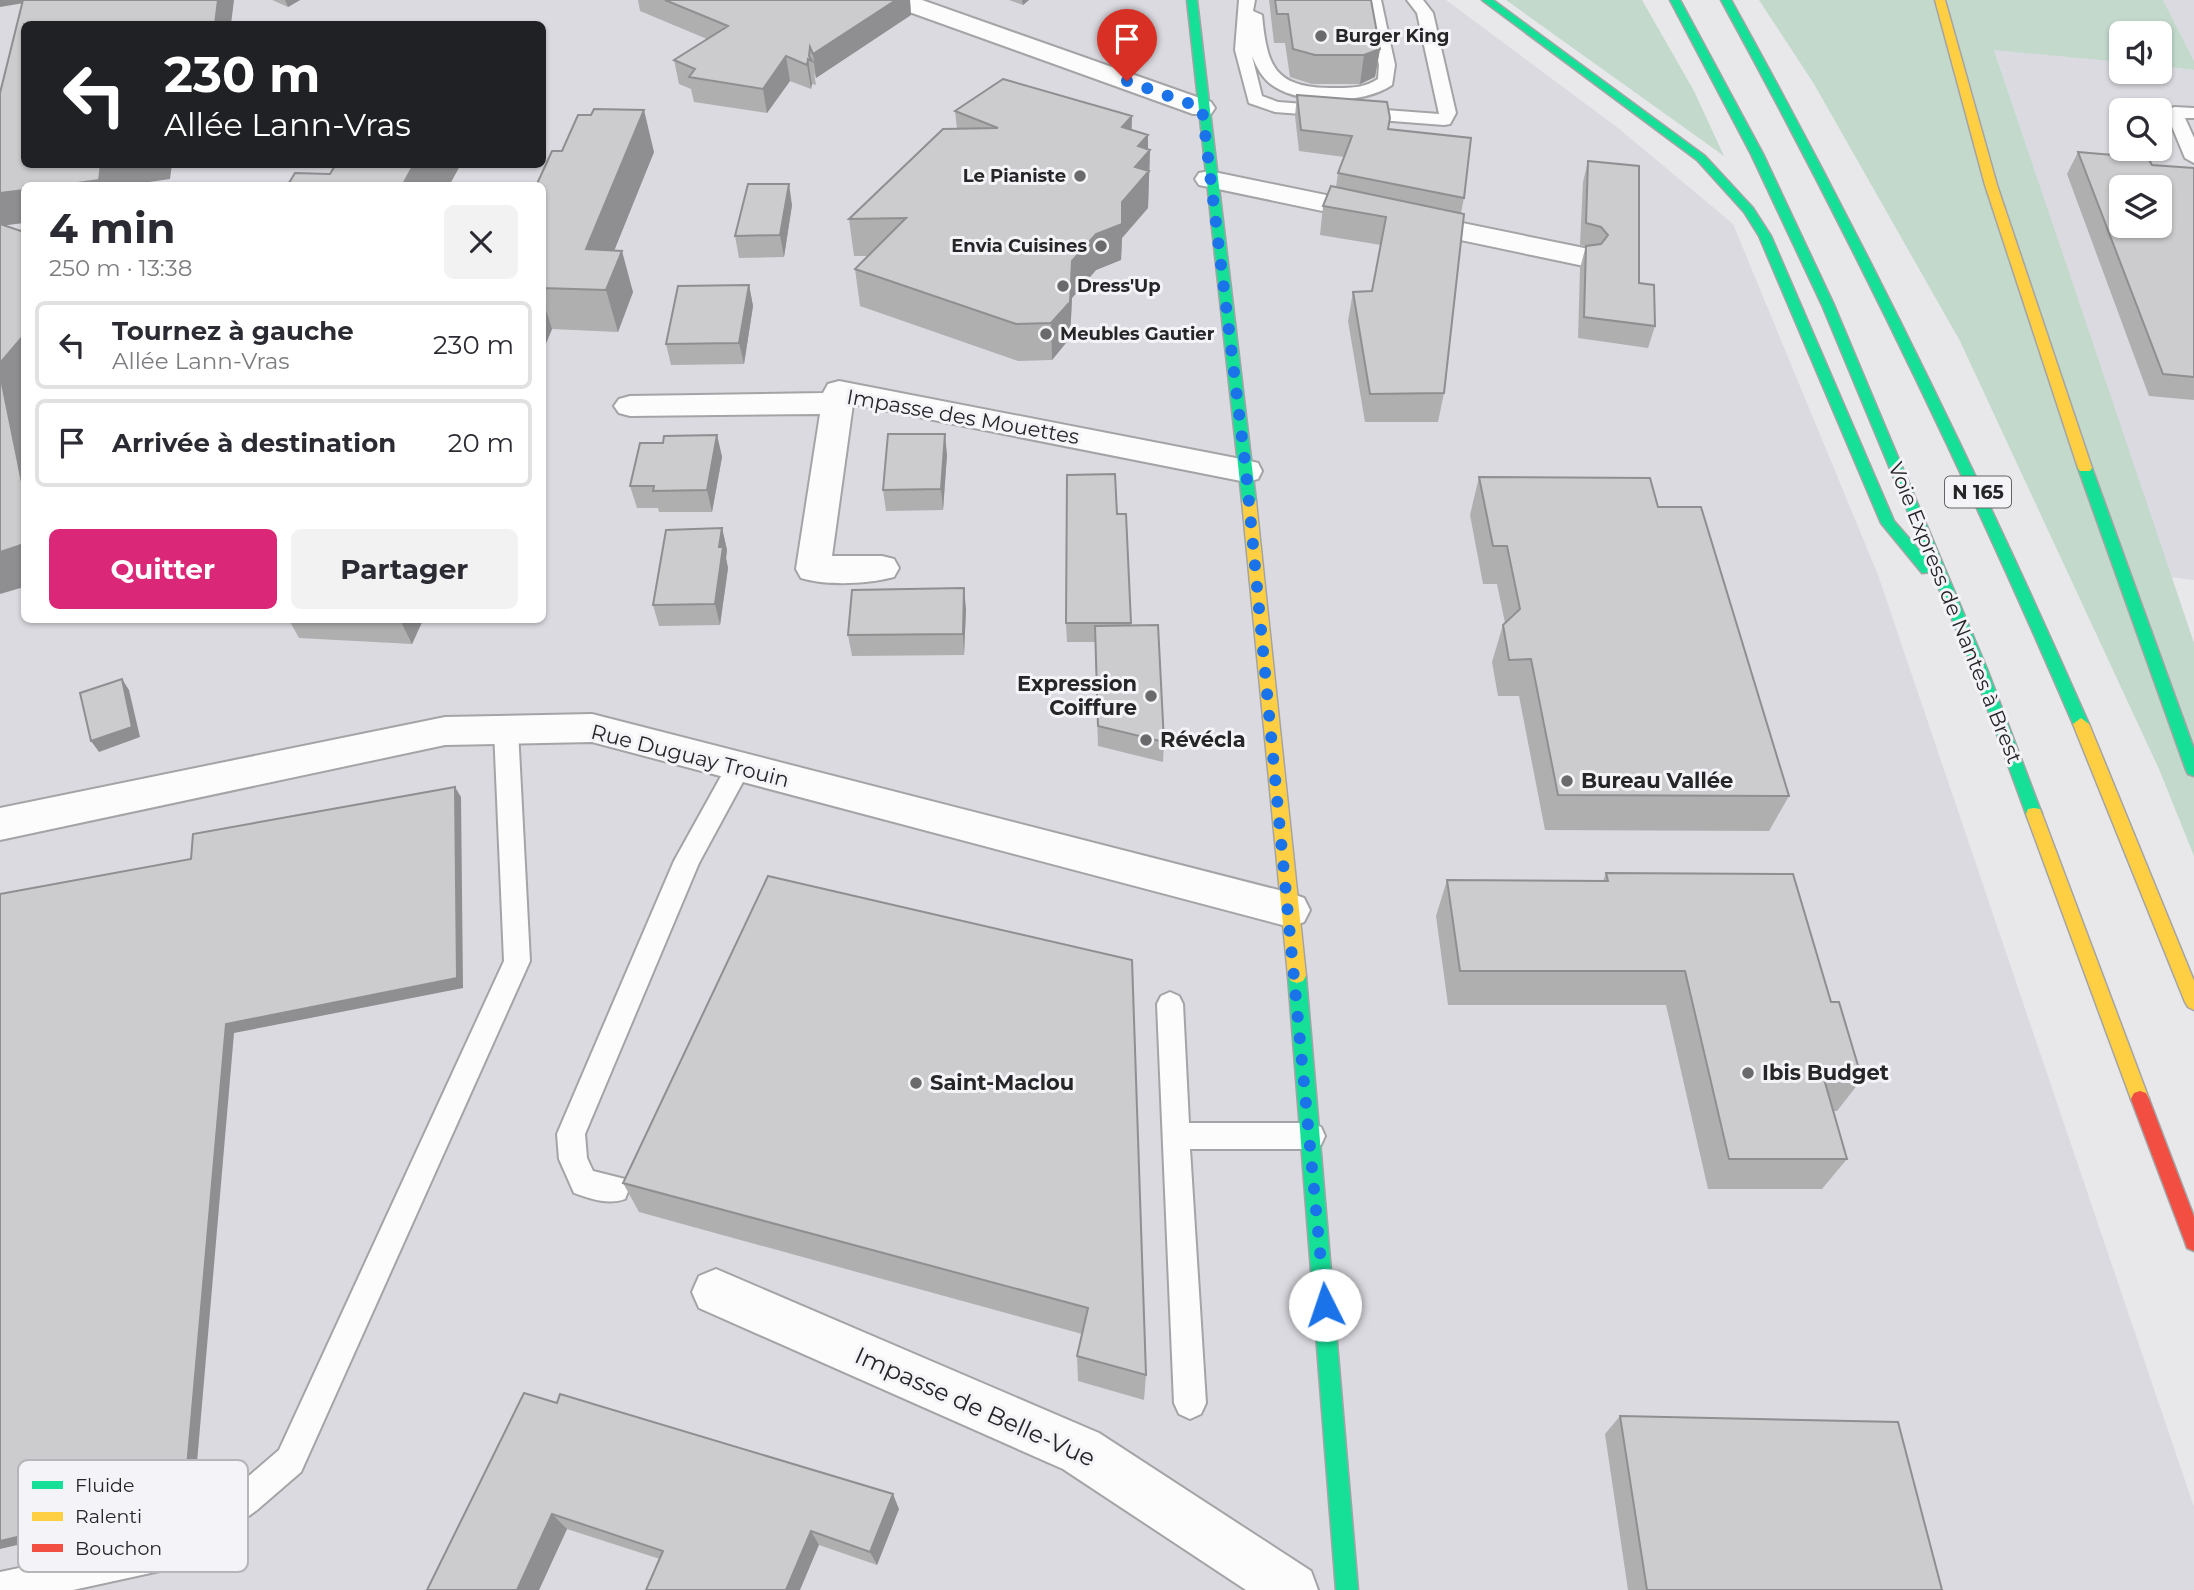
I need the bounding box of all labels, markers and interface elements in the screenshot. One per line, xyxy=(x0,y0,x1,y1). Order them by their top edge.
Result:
pin xyxy=(1097,9,1157,81)
icon: arrive xyxy=(1108,20,1146,58)
map controls xyxy=(2109,21,2172,238)
button: sound xyxy=(2109,21,2172,84)
place label: Burger King xyxy=(1335,25,1449,47)
marker: Burger King xyxy=(1313,28,1329,44)
text: 230 m xyxy=(164,45,320,104)
icon: left xyxy=(49,49,140,140)
button: search xyxy=(2109,98,2172,161)
text: Allée Lann-Vras xyxy=(164,105,411,144)
place label: Le Pianiste xyxy=(963,165,1066,187)
marker: Le Pianiste xyxy=(1072,168,1088,184)
button: layers xyxy=(2109,175,2172,238)
text: 4 min xyxy=(49,202,176,254)
button: close xyxy=(444,205,518,279)
place label: Envia Cuisines xyxy=(951,235,1087,257)
marker: Envia Cuisines xyxy=(1093,238,1109,254)
text: 250 m · 13:38 xyxy=(49,254,192,282)
place label: Dress'Up xyxy=(1077,275,1161,297)
marker: Dress'Up xyxy=(1055,278,1071,294)
text: Tournez à gauche xyxy=(112,315,354,347)
place label: Meubles Gautier xyxy=(1060,323,1215,345)
icon: left xyxy=(53,326,91,364)
marker: Meubles Gautier xyxy=(1038,326,1054,342)
text: 230 m xyxy=(433,329,514,361)
text: Allée Lann-Vras xyxy=(112,347,290,375)
street label: Impasse des Mouettes xyxy=(845,384,1081,449)
icon: arrive xyxy=(53,424,91,462)
text: Arrivée à destination xyxy=(112,427,396,459)
text: 20 m xyxy=(448,427,514,459)
street label: Voie Express de Nantes à Brest xyxy=(1883,459,2027,767)
road number: N 165 xyxy=(1945,477,2011,508)
button: Quitter xyxy=(49,529,277,609)
button: Partager xyxy=(291,529,518,609)
place label: Expression Coiffure xyxy=(1017,671,1137,720)
marker: Expression Coiffure xyxy=(1143,688,1159,704)
street label: Rue Duguay Trouin xyxy=(588,719,792,792)
place label: Révécla xyxy=(1160,727,1246,752)
marker: Révécla xyxy=(1138,732,1154,748)
place label: Bureau Vallée xyxy=(1581,768,1733,793)
marker: Bureau Vallée xyxy=(1559,773,1575,789)
place label: Ibis Budget xyxy=(1762,1060,1889,1085)
marker: Ibis Budget xyxy=(1740,1065,1756,1081)
place label: Saint-Maclou xyxy=(930,1070,1074,1095)
marker: Saint-Maclou xyxy=(908,1075,924,1091)
position arrow xyxy=(1288,1268,1362,1342)
street label: Impasse de Belle-Vue xyxy=(851,1340,1100,1473)
legend xyxy=(18,1460,248,1572)
text: Fluide xyxy=(75,1474,134,1497)
text: Ralenti xyxy=(75,1505,142,1528)
text: Bouchon xyxy=(75,1537,162,1560)

